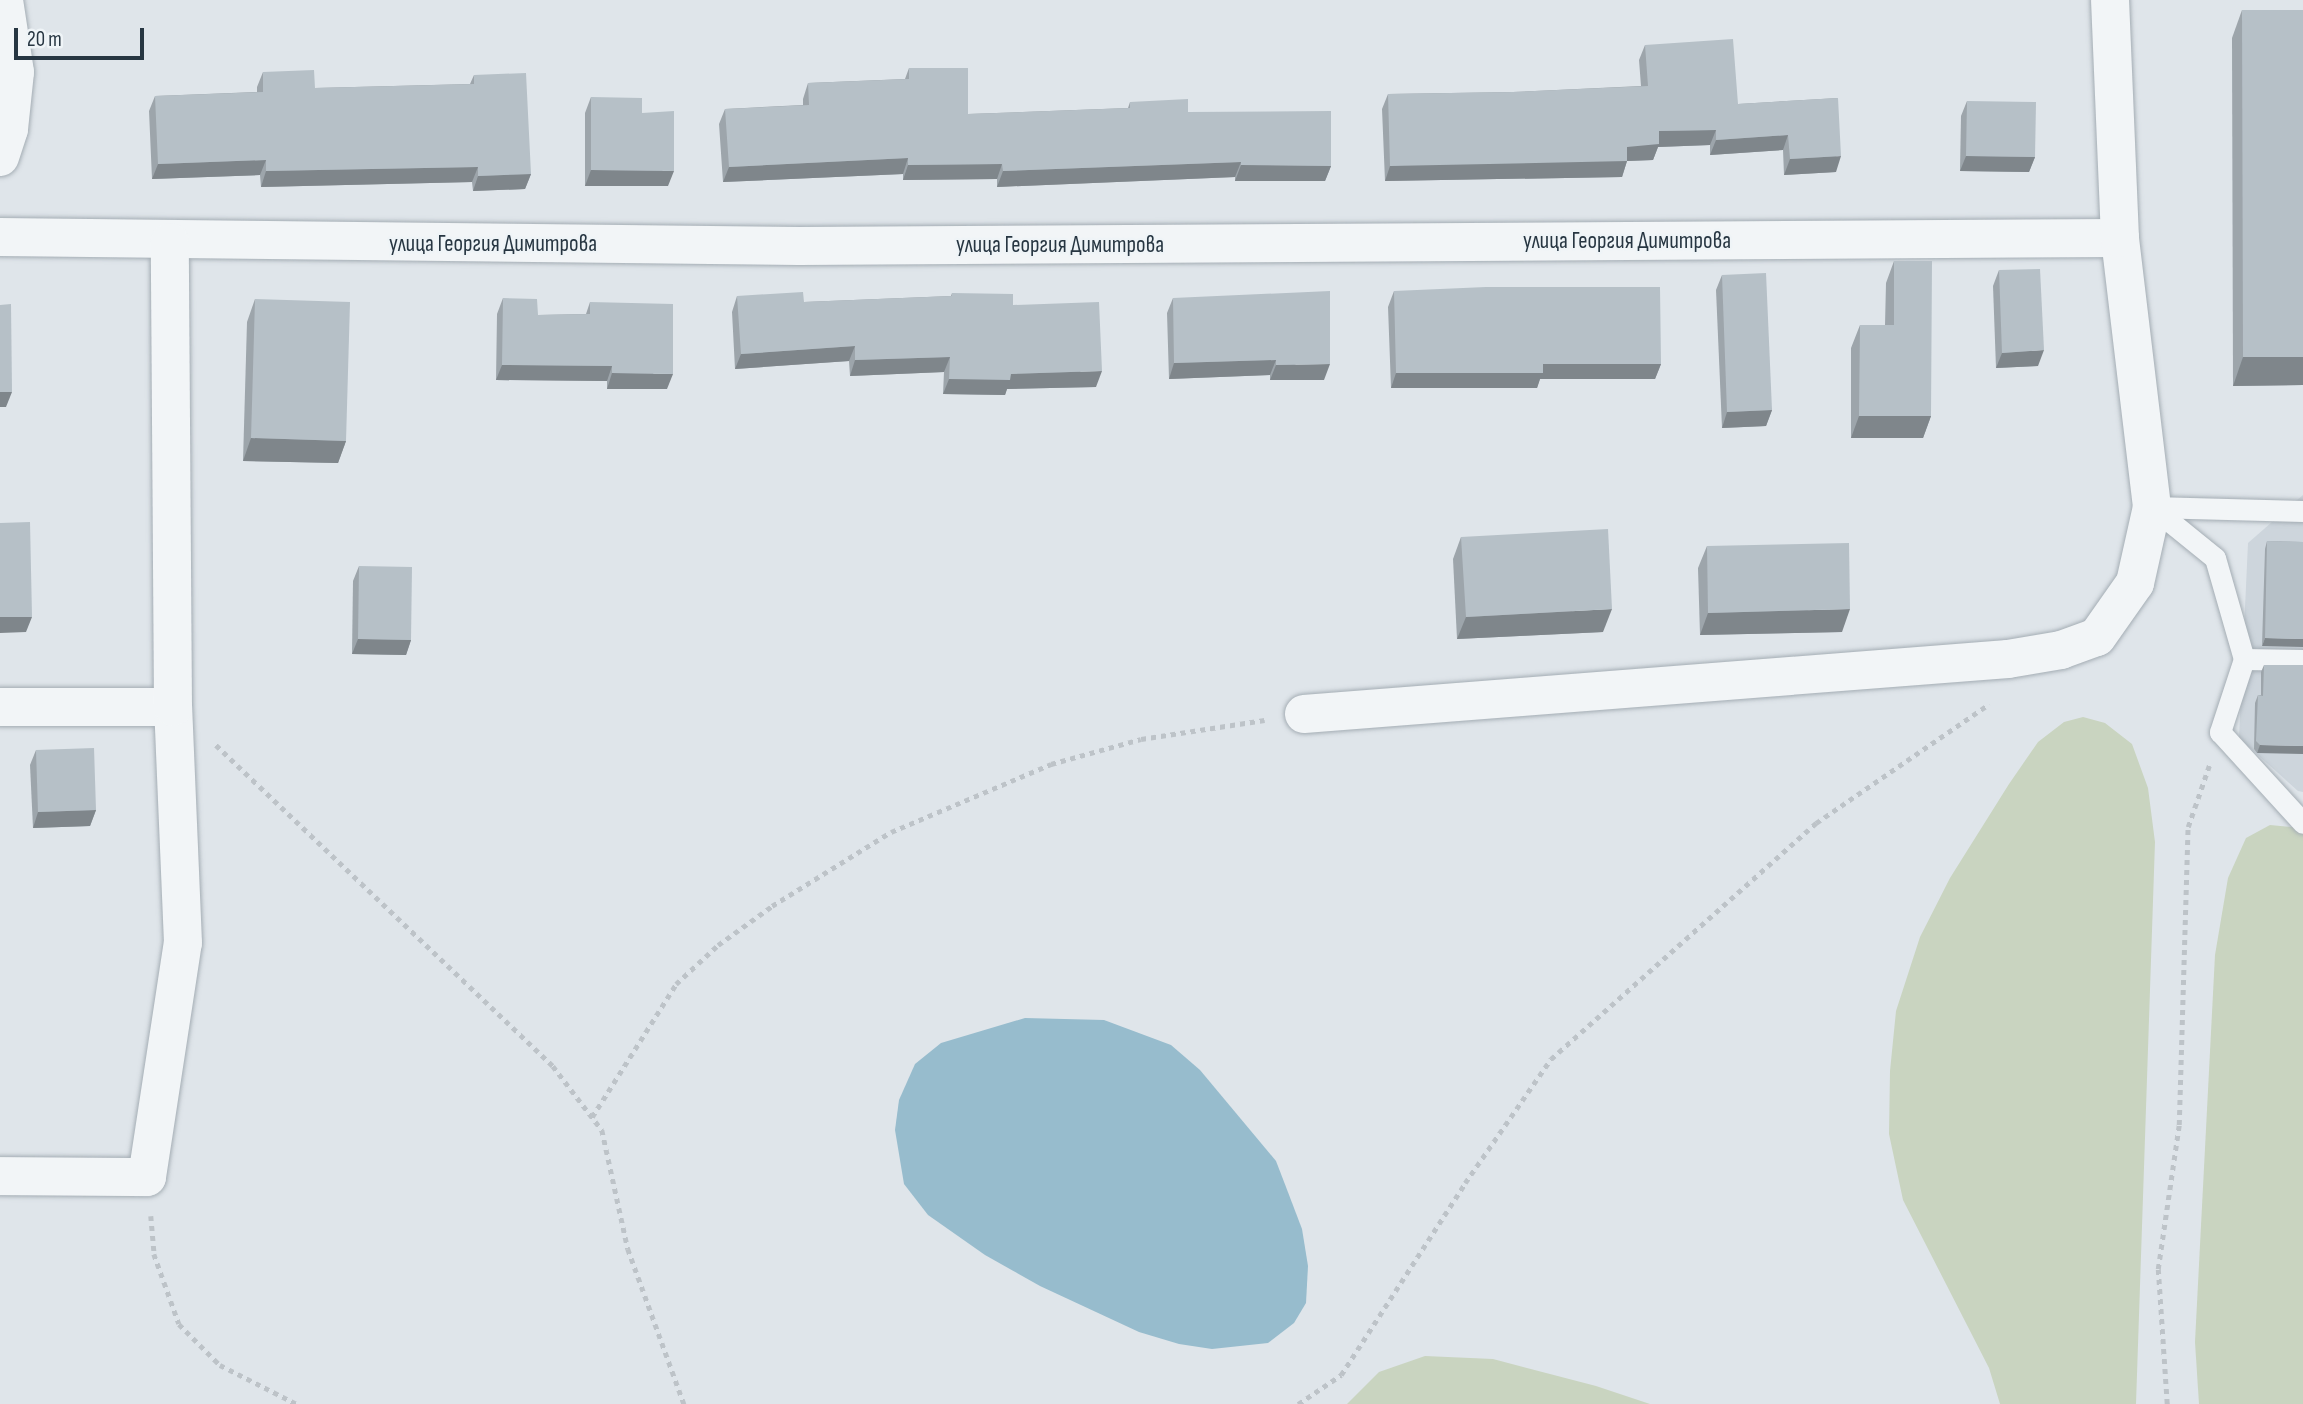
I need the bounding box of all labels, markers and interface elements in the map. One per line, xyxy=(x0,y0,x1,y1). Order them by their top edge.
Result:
scale bar xyxy=(18,14,147,58)
text: 20 m xyxy=(27,27,62,52)
street label: улица Георгия Димитрова xyxy=(1523,227,1731,255)
street label: улица Георгия Димитрова xyxy=(389,230,597,258)
street label: улица Георгия Димитрова xyxy=(956,231,1164,259)

